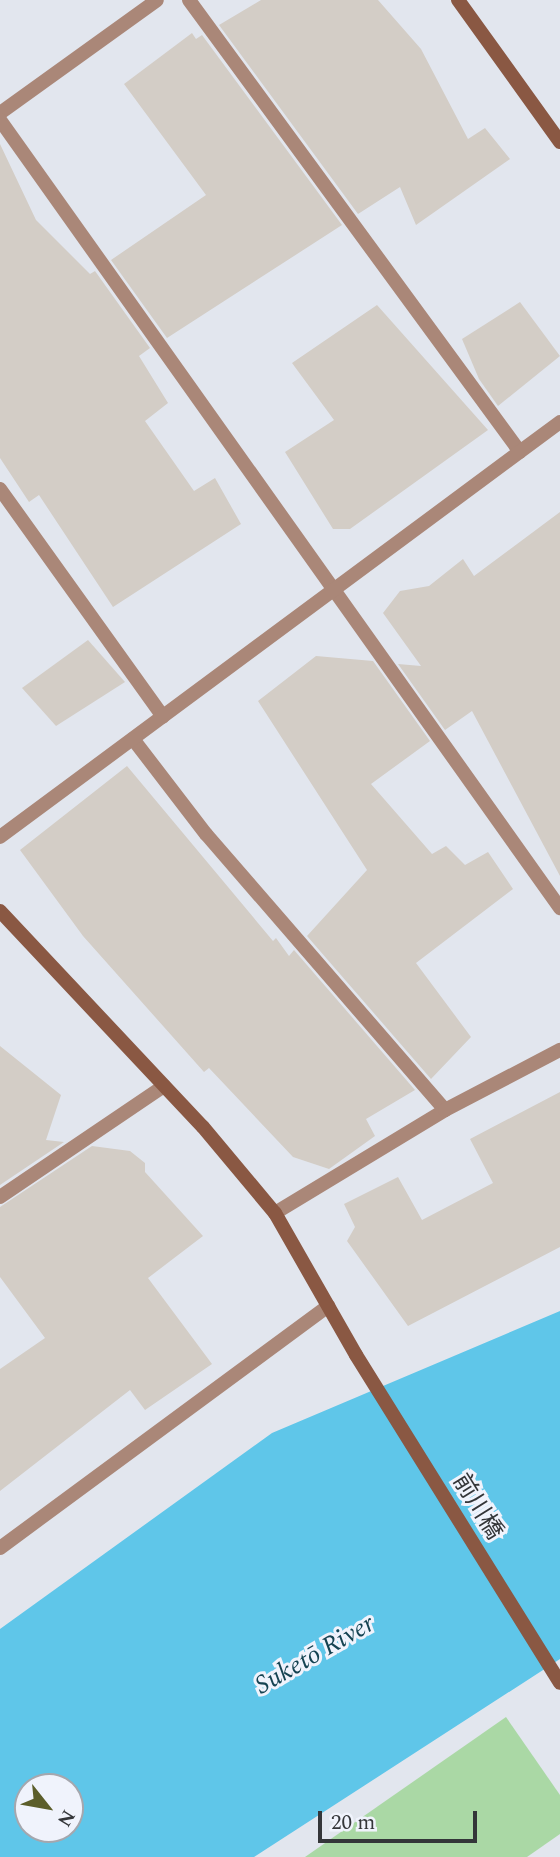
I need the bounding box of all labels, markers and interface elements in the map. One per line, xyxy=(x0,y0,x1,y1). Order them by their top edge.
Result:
street label: 前川橋 xyxy=(446,1469,508,1545)
water label: Suketō River xyxy=(250,1608,380,1702)
north arrow xyxy=(14,1773,84,1843)
scale bar xyxy=(322,1798,481,1842)
text: N xyxy=(49,1804,82,1832)
text: 20 m xyxy=(331,1807,375,1839)

